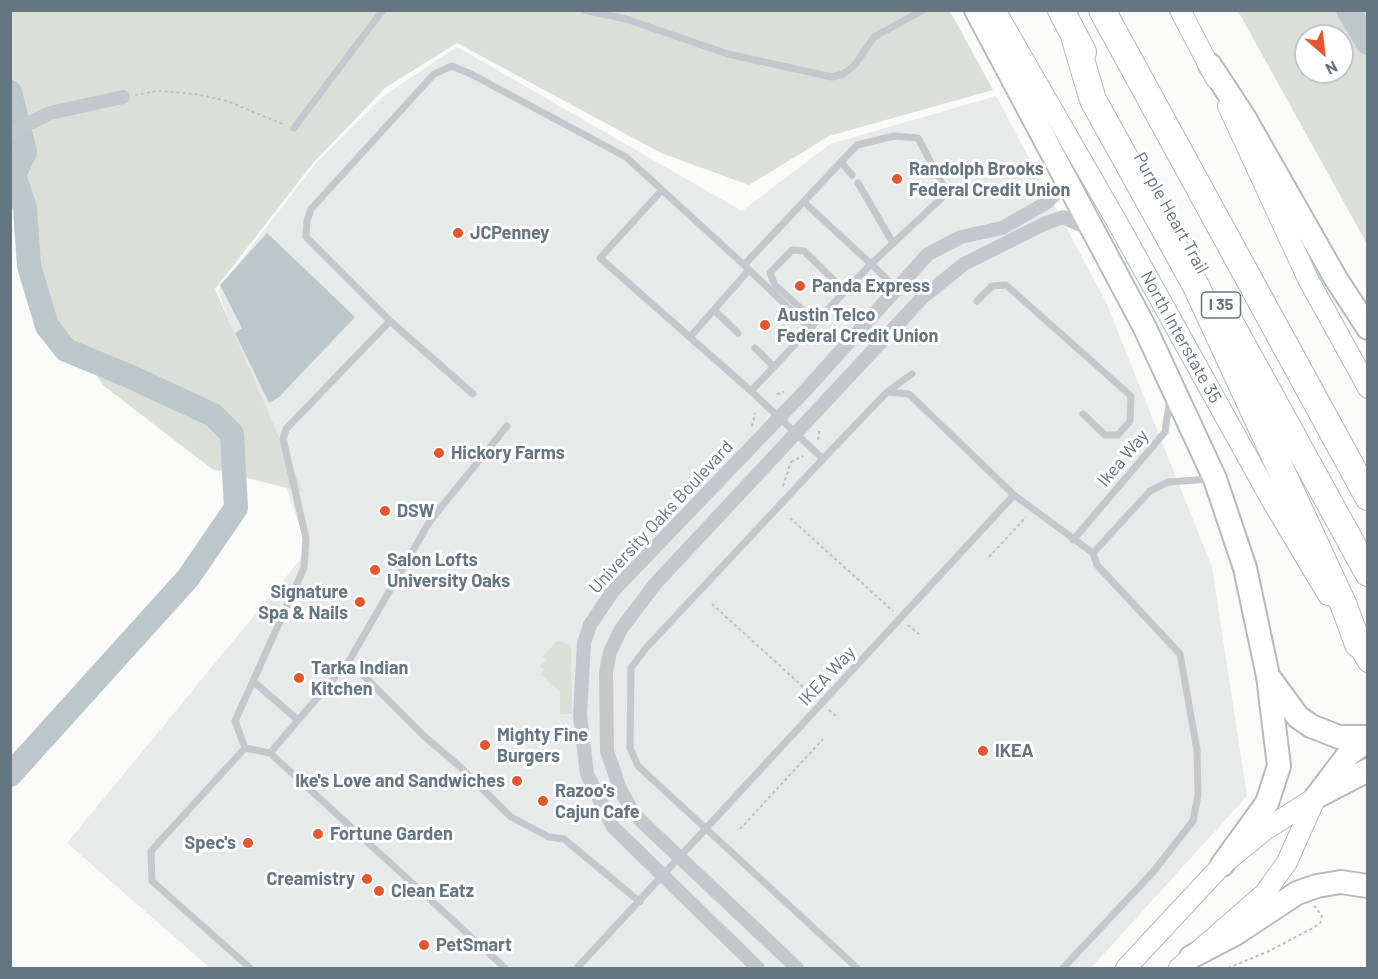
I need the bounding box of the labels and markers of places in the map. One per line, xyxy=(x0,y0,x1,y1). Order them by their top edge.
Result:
place label: Randolph Brooks Federal Credit Union xyxy=(909,158,1070,201)
marker: Randolph Brooks Federal Credit Union xyxy=(890,172,904,186)
place label: JCPenney xyxy=(470,222,549,244)
marker: JCPenney xyxy=(451,226,465,240)
place label: Panda Express xyxy=(812,275,930,297)
marker: Panda Express xyxy=(793,279,807,293)
place label: Austin Telco Federal Credit Union xyxy=(777,304,938,346)
marker: Austin Telco Federal Credit Union xyxy=(758,318,772,332)
place label: Hickory Farms xyxy=(451,442,565,464)
marker: Hickory Farms xyxy=(432,446,446,460)
place label: DSW xyxy=(397,500,434,522)
marker: DSW xyxy=(378,504,392,518)
place label: Salon Lofts University Oaks xyxy=(387,549,510,592)
marker: Salon Lofts University Oaks xyxy=(368,563,382,577)
place label: Signature Spa & Nails xyxy=(258,581,348,624)
marker: Signature Spa & Nails xyxy=(353,595,367,609)
place label: Tarka Indian Kitchen xyxy=(311,657,408,700)
marker: Tarka Indian Kitchen xyxy=(292,671,306,685)
place label: Mighty Fine Burgers xyxy=(497,724,588,766)
marker: Mighty Fine Burgers xyxy=(478,738,492,752)
place label: IKEA xyxy=(995,740,1034,762)
marker: IKEA xyxy=(976,744,990,758)
place label: Ike's Love and Sandwiches xyxy=(295,770,505,792)
marker: Ike's Love and Sandwiches xyxy=(510,774,524,788)
place label: Razoo's Cajun Cafe xyxy=(555,780,640,822)
marker: Razoo's Cajun Cafe xyxy=(536,794,550,808)
place label: Fortune Garden xyxy=(330,823,453,845)
marker: Fortune Garden xyxy=(311,827,325,841)
place label: Spec's xyxy=(185,832,236,854)
marker: Spec's xyxy=(241,836,255,850)
place label: Creamistry xyxy=(267,868,355,890)
marker: Creamistry xyxy=(360,872,374,886)
place label: Clean Eatz xyxy=(391,880,474,902)
marker: Clean Eatz xyxy=(372,884,386,898)
place label: PetSmart xyxy=(436,934,512,956)
marker: PetSmart xyxy=(417,938,431,952)

